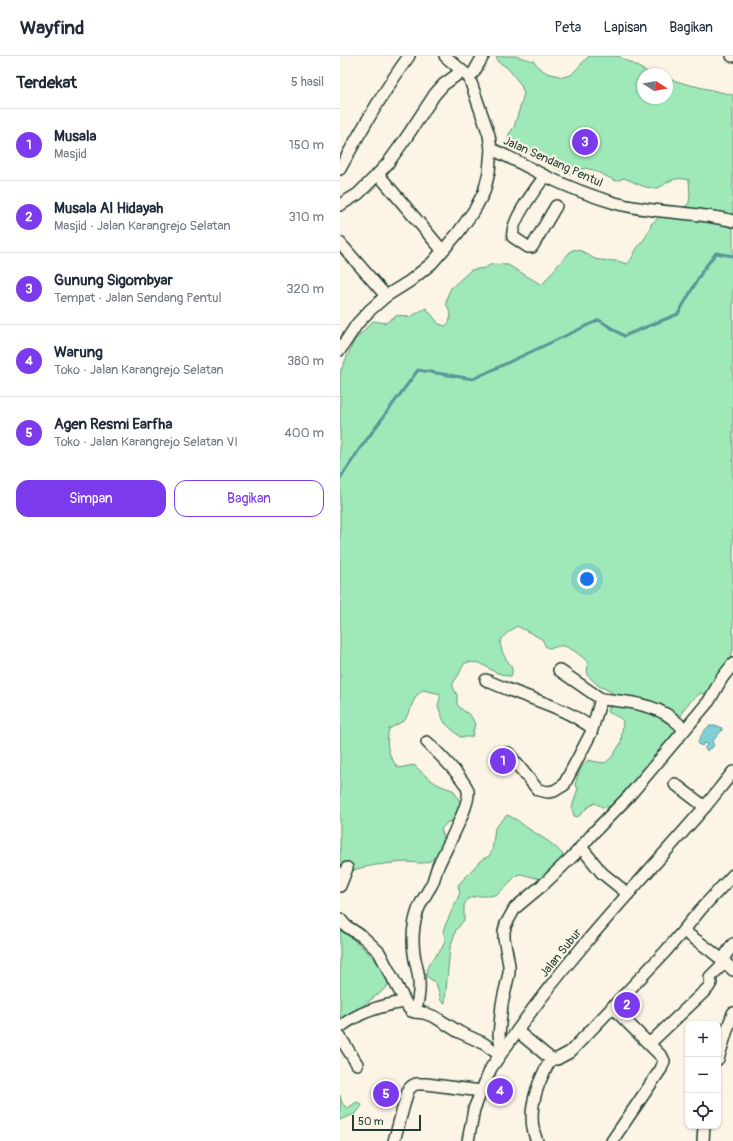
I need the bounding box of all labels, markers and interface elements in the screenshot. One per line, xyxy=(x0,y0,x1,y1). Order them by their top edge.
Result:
text: Wayfind xyxy=(20,16,84,40)
text: Peta xyxy=(555,19,581,36)
text: Lapisan xyxy=(603,19,647,36)
text: Bagikan xyxy=(669,19,713,36)
north arrow xyxy=(637,68,673,104)
text: Terdekat xyxy=(16,72,77,93)
text: 5 hasil xyxy=(291,74,324,90)
text: Musala xyxy=(54,127,97,146)
pin: 3 xyxy=(572,127,598,157)
street label: Jalan Sendang Pentul xyxy=(501,133,605,191)
text: 1 xyxy=(26,137,32,153)
text: 150 m xyxy=(289,137,324,153)
text: Masjid xyxy=(54,146,87,162)
text: Musala Al Hidayah xyxy=(54,199,163,218)
text: 2 xyxy=(25,209,33,225)
text: 310 m xyxy=(288,209,324,225)
text: Masjid · Jalan Karangrejo Selatan xyxy=(54,218,231,234)
text: Gunung Sigombyar xyxy=(54,271,173,290)
text: 3 xyxy=(25,281,33,297)
text: 320 m xyxy=(286,281,324,297)
text: Tempat · Jalan Sendang Pentul xyxy=(54,290,222,306)
text: Warung xyxy=(54,343,103,362)
text: 4 xyxy=(25,353,33,369)
text: 380 m xyxy=(287,353,324,369)
text: Toko · Jalan Karangrejo Selatan xyxy=(54,362,224,378)
text: Agen Resmi Earfha xyxy=(54,415,172,434)
text: 5 xyxy=(25,425,33,441)
text: 400 m xyxy=(284,425,324,441)
text: Toko · Jalan Karangrejo Selatan VI xyxy=(54,434,238,450)
button: Simpan xyxy=(16,480,166,517)
button: Bagikan xyxy=(174,480,324,517)
your location xyxy=(577,569,597,589)
pin: 1 xyxy=(490,746,516,776)
street label: Jalan Subur xyxy=(537,925,586,980)
pin: 2 xyxy=(614,990,640,1020)
map controls xyxy=(685,1021,721,1129)
button: + xyxy=(685,1021,721,1057)
button: − xyxy=(685,1057,721,1093)
pin: 4 xyxy=(487,1076,513,1106)
pin: 5 xyxy=(373,1079,399,1109)
button: locate xyxy=(685,1093,721,1129)
scale bar xyxy=(352,1113,421,1132)
text: 50 m xyxy=(358,1115,384,1128)

